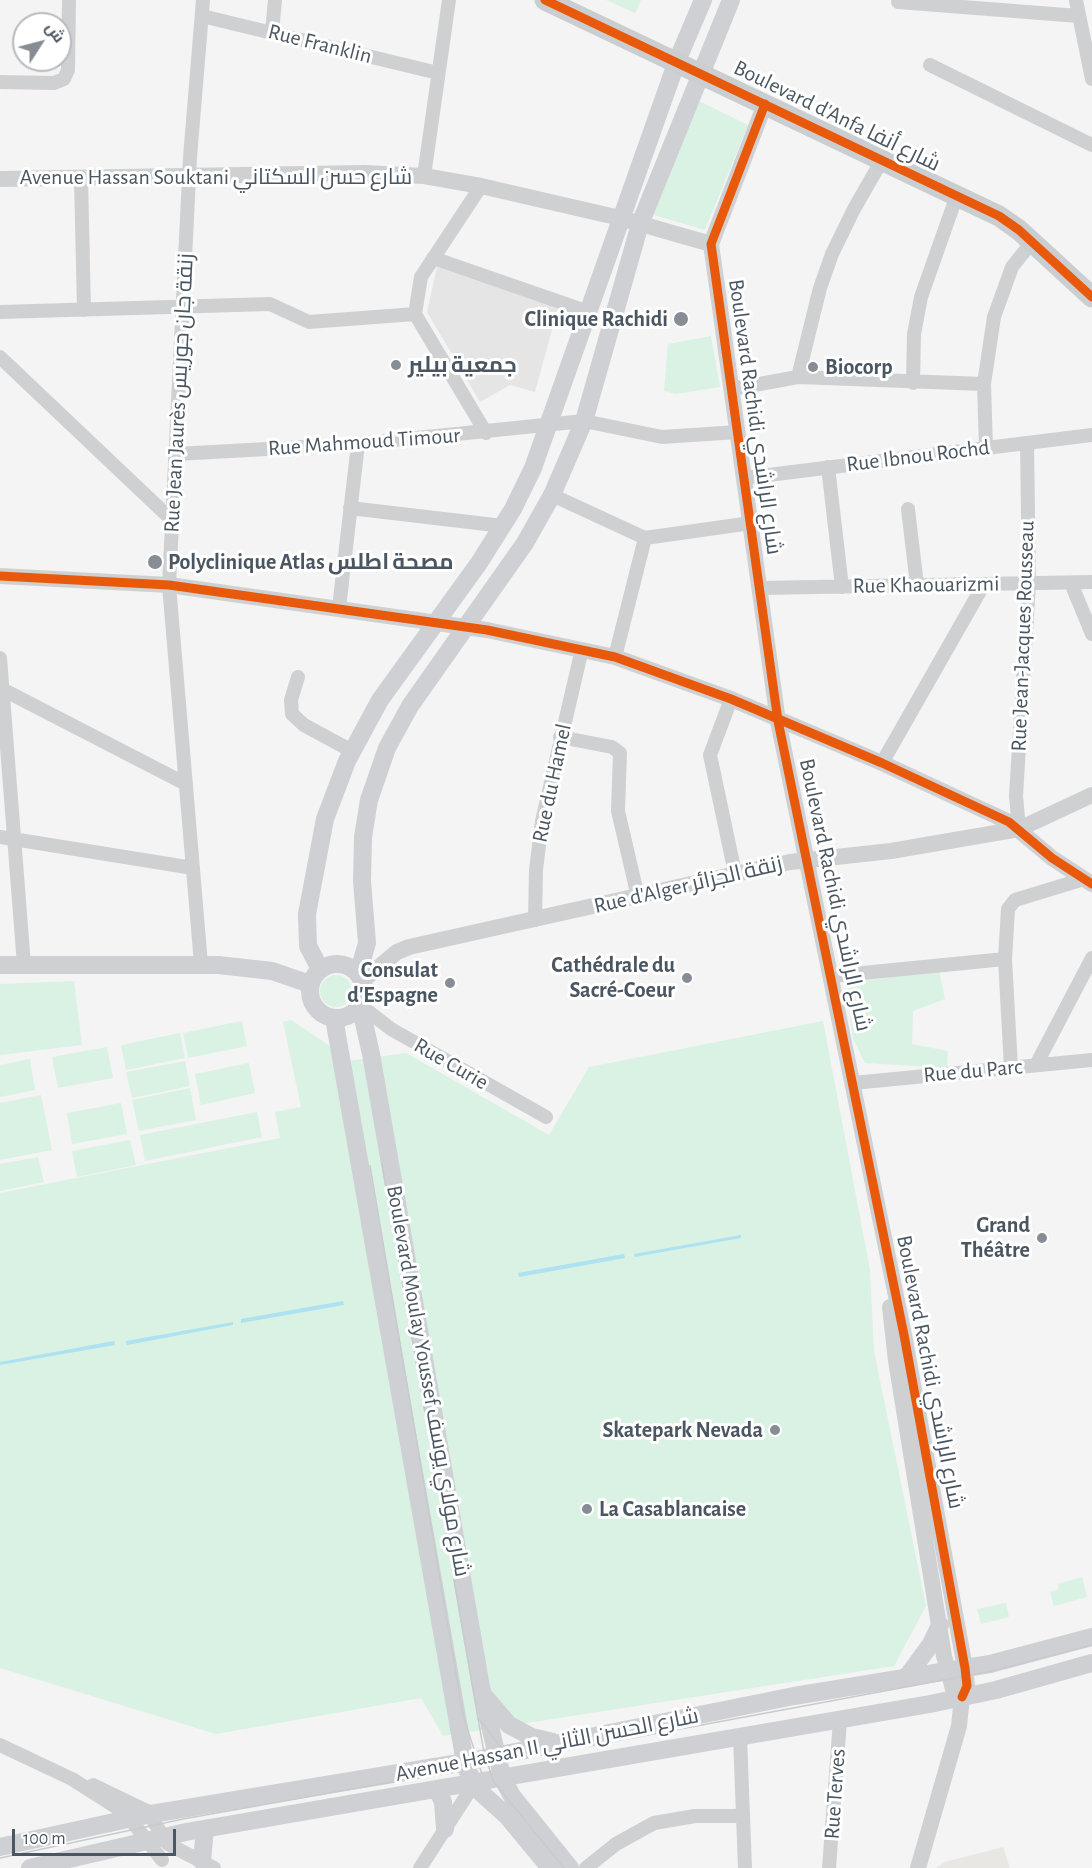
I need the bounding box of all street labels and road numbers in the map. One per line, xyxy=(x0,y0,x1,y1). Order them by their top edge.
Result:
street label: Rue Franklin xyxy=(265,18,375,70)
street label: Boulevard d'Anfa شارع أنفا xyxy=(729,55,945,177)
street label: Avenue Hassan Souktani شارع حسن السكتاني xyxy=(20,164,412,190)
street label: Rue Jean Jaurès زنقة جان جوريس xyxy=(159,253,199,533)
street label: Boulevard Rachidi شارع الراشدي xyxy=(723,277,787,557)
street label: Rue Mahmoud Timour xyxy=(267,422,461,462)
street label: Rue Ibnou Rochd xyxy=(845,434,991,478)
street label: Rue Jean-Jacques Rousseau xyxy=(1006,520,1040,752)
street label: Rue Khaouarizmi xyxy=(852,571,1000,599)
street label: Rue du Hamel xyxy=(527,721,577,845)
street label: Boulevard Rachidi شارع الراشدي xyxy=(793,756,877,1034)
street label: Rue d'Alger زنقة الجزائر xyxy=(591,850,785,920)
street label: Rue Curie xyxy=(409,1032,493,1096)
street label: Rue du Parc xyxy=(922,1054,1024,1088)
street label: Boulevard Moulay Youssef شارع مولاي يوسف xyxy=(381,1183,475,1579)
street label: Boulevard Rachidi شارع الراشدي xyxy=(891,1233,969,1511)
street label: Avenue Hassan II شارع الحسن الثاني xyxy=(393,1703,701,1787)
street label: Rue Terves xyxy=(819,1748,851,1840)

